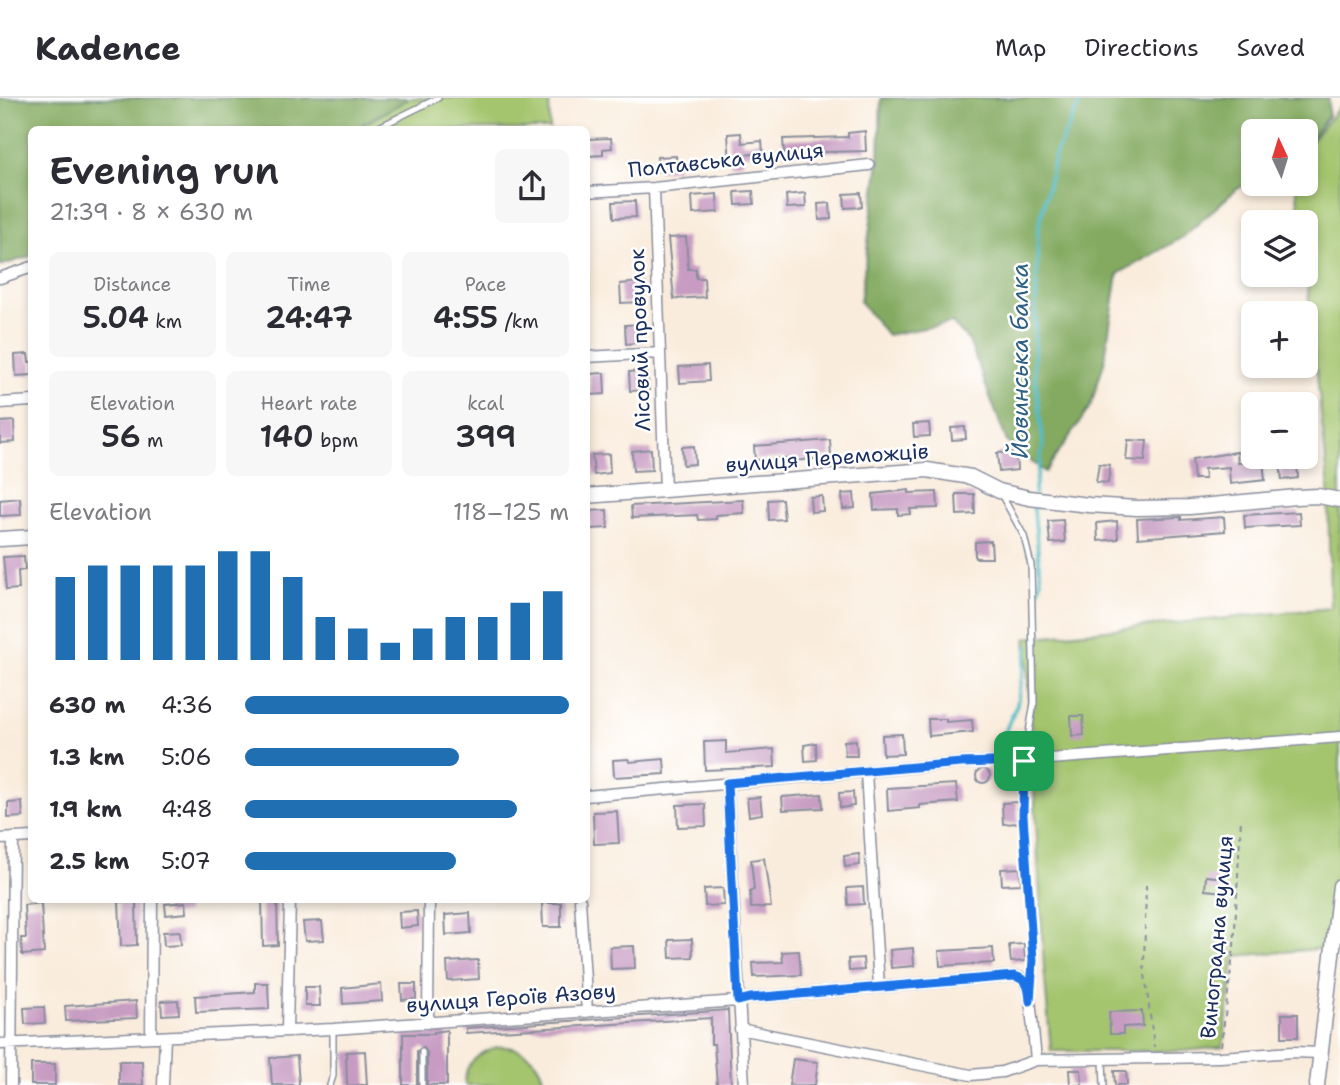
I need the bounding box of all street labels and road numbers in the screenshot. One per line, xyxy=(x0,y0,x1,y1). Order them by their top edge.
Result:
street label: Полтавська вулиця xyxy=(627,136,825,184)
street label: Лісовий провулок xyxy=(623,248,657,432)
street label: вулиця Переможців xyxy=(724,437,930,479)
street label: Виноградна вулиця xyxy=(1194,834,1240,1040)
street label: вулиця Героїв Азову xyxy=(405,977,617,1019)

